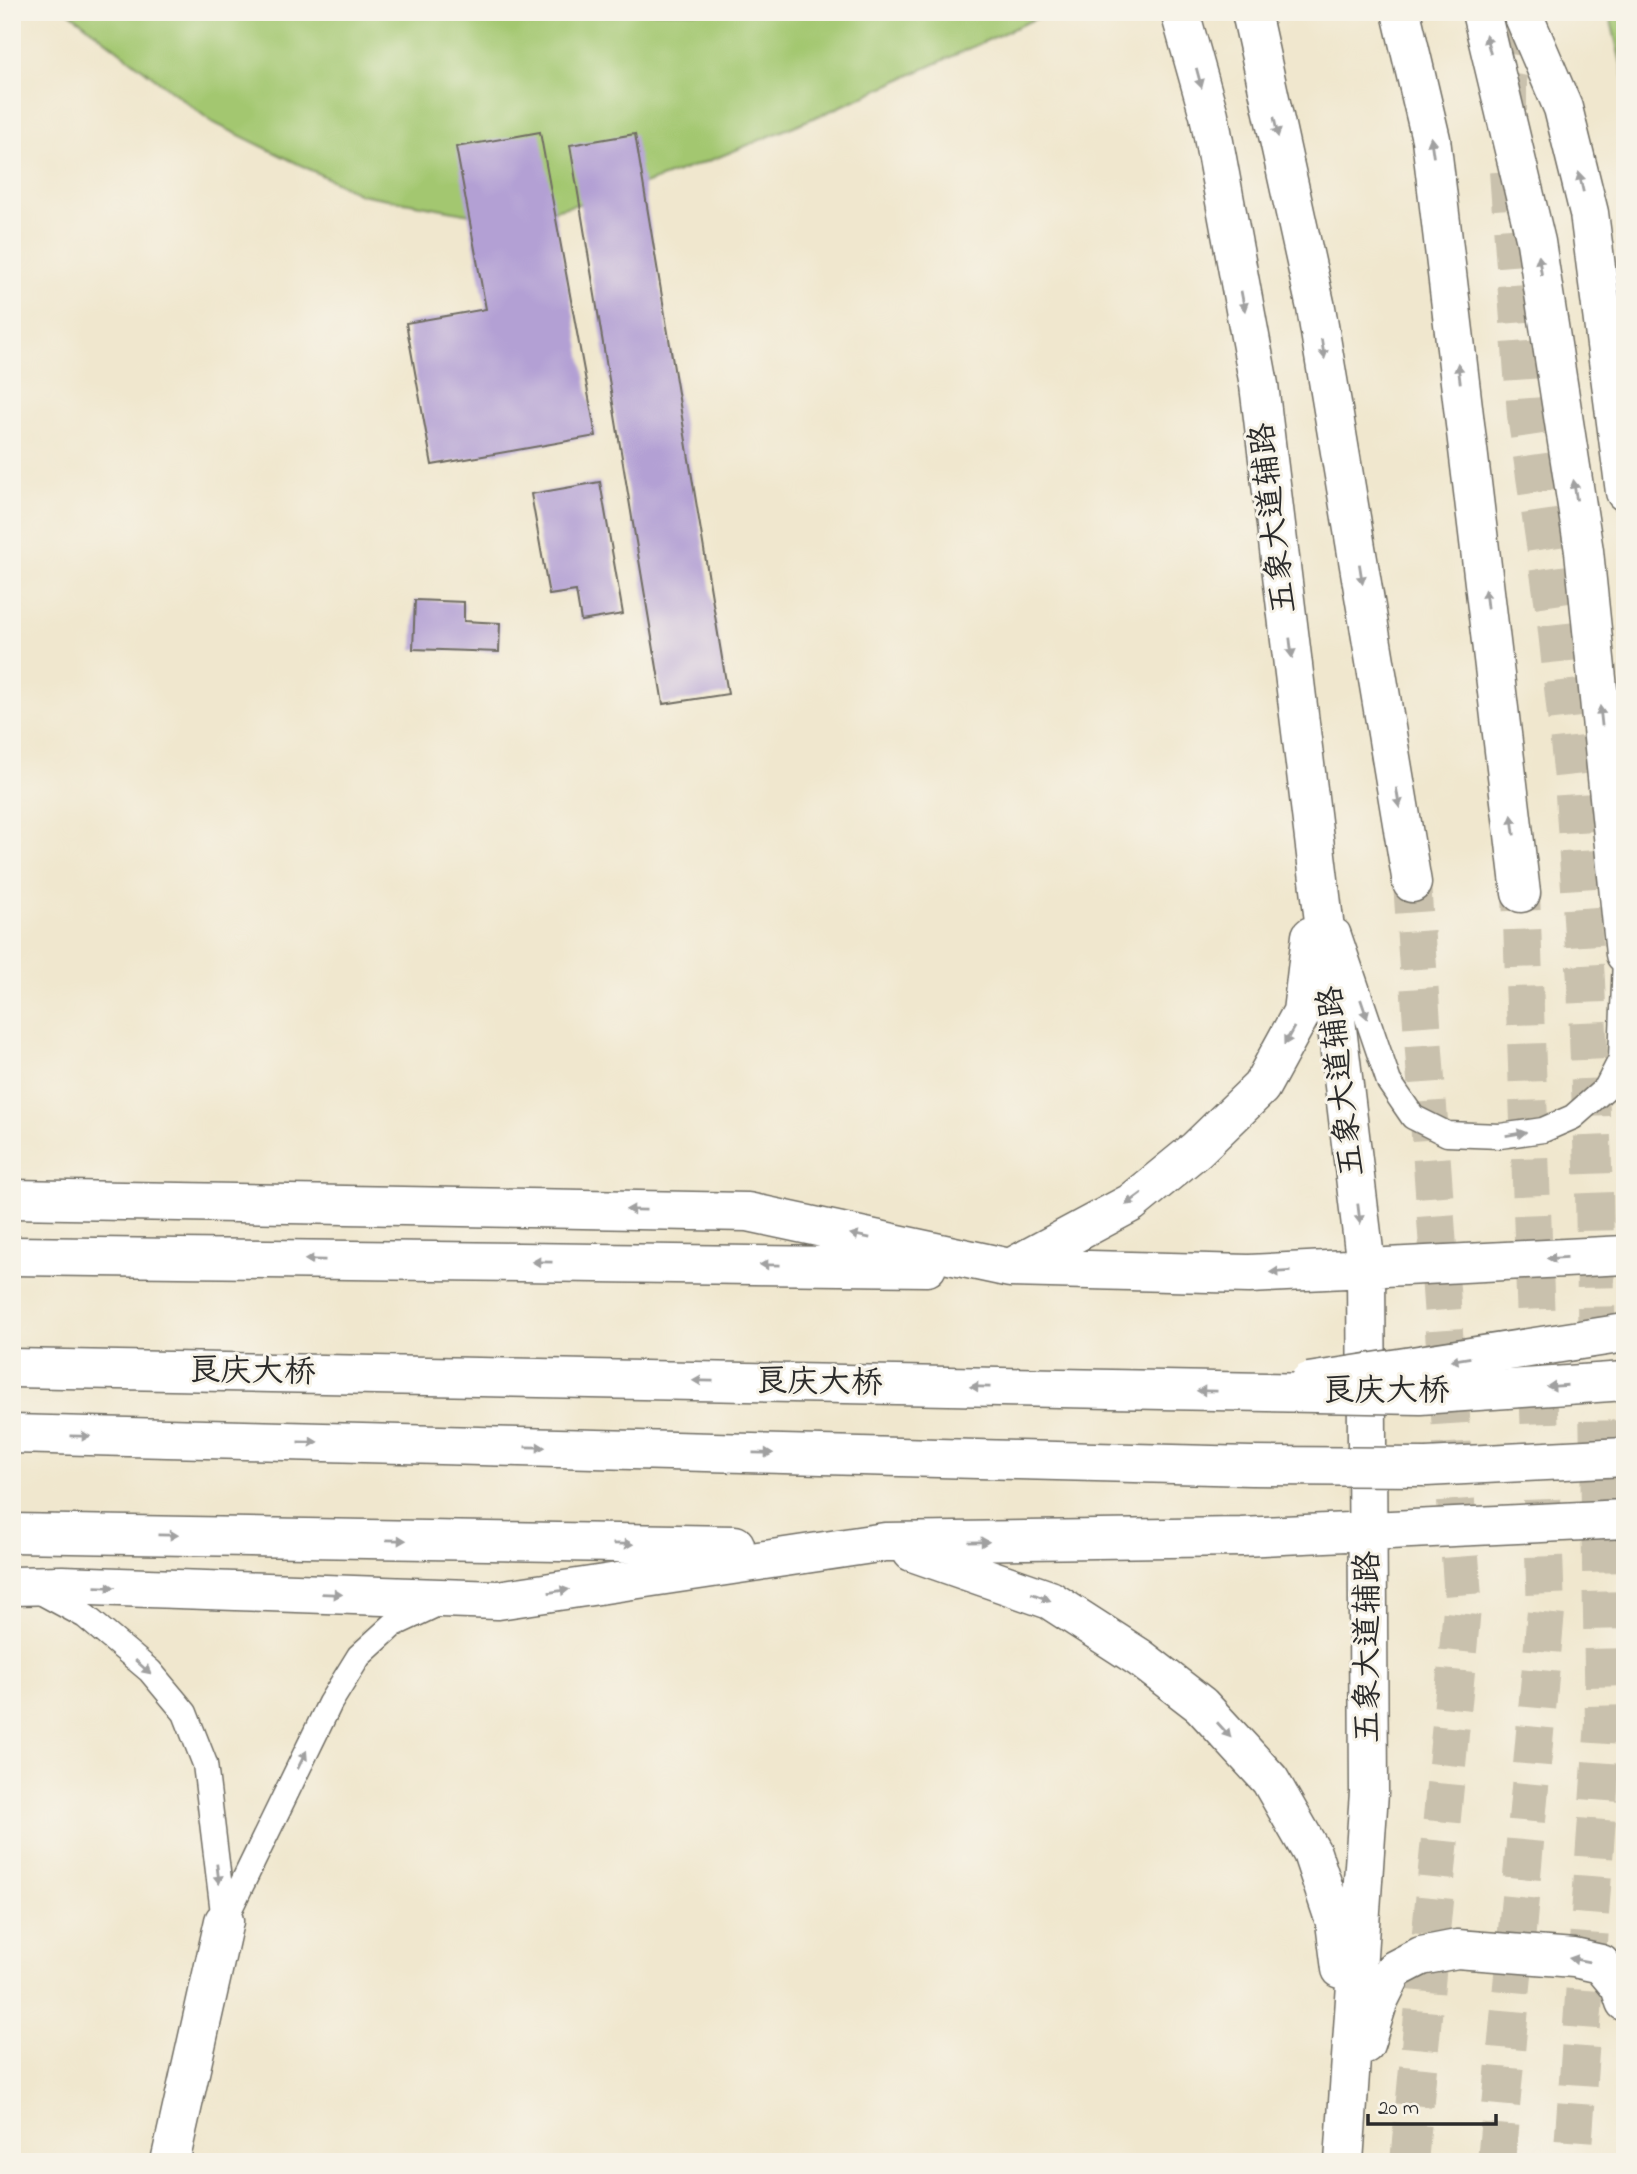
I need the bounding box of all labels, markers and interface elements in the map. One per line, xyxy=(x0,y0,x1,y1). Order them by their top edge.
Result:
one-way arrow xyxy=(1482,32,1493,54)
one-way arrow xyxy=(1194,68,1204,89)
one-way arrow xyxy=(1271,116,1282,138)
one-way arrow xyxy=(1426,136,1437,158)
one-way arrow xyxy=(1575,171,1586,193)
one-way arrow xyxy=(1534,254,1545,276)
one-way arrow xyxy=(1238,290,1249,312)
one-way arrow xyxy=(1318,338,1329,360)
one-way arrow xyxy=(1453,362,1464,384)
street label: 五象大道辅路 xyxy=(1240,420,1310,616)
one-way arrow xyxy=(1569,479,1580,501)
one-way arrow xyxy=(1356,563,1367,585)
one-way arrow xyxy=(1480,588,1491,610)
one-way arrow xyxy=(1285,637,1296,659)
one-way arrow xyxy=(1595,705,1606,727)
one-way arrow xyxy=(1393,787,1404,809)
one-way arrow xyxy=(1507,814,1518,836)
street label: 五象大道辅路 xyxy=(1308,983,1378,1179)
one-way arrow xyxy=(1359,998,1370,1019)
one-way arrow xyxy=(1283,1027,1295,1046)
one-way arrow xyxy=(1506,1128,1528,1139)
one-way arrow xyxy=(1125,1192,1143,1206)
one-way arrow xyxy=(1354,1203,1365,1225)
one-way arrow xyxy=(624,1204,646,1216)
one-way arrow xyxy=(849,1230,871,1241)
one-way arrow xyxy=(1545,1253,1567,1264)
one-way arrow xyxy=(304,1254,326,1265)
one-way arrow xyxy=(531,1257,553,1268)
one-way arrow xyxy=(759,1259,781,1271)
one-way arrow xyxy=(1269,1267,1291,1278)
street label: 良庆大桥 xyxy=(188,1348,316,1398)
one-way arrow xyxy=(1449,1354,1471,1365)
street label: 良庆大桥 xyxy=(755,1359,883,1409)
street label: 良庆大桥 xyxy=(1322,1369,1450,1416)
one-way arrow xyxy=(692,1376,714,1387)
one-way arrow xyxy=(968,1381,990,1392)
one-way arrow xyxy=(1545,1381,1567,1392)
one-way arrow xyxy=(1196,1385,1218,1397)
one-way arrow xyxy=(70,1430,92,1442)
one-way arrow xyxy=(297,1436,319,1447)
one-way arrow xyxy=(525,1442,547,1453)
one-way arrow xyxy=(752,1447,774,1459)
one-way arrow xyxy=(157,1530,179,1541)
one-way arrow xyxy=(385,1534,407,1546)
one-way arrow xyxy=(968,1536,990,1548)
one-way arrow xyxy=(612,1538,634,1550)
street label: 五象大道辅路 xyxy=(1346,1551,1393,1743)
one-way arrow xyxy=(94,1581,116,1592)
one-way arrow xyxy=(548,1585,570,1596)
one-way arrow xyxy=(322,1589,344,1600)
one-way arrow xyxy=(1031,1592,1052,1603)
one-way arrow xyxy=(135,1658,152,1674)
one-way arrow xyxy=(1216,1721,1232,1739)
one-way arrow xyxy=(297,1750,308,1770)
one-way arrow xyxy=(213,1863,224,1885)
one-way arrow xyxy=(1568,1954,1590,1965)
scale bar xyxy=(1368,2083,1495,2127)
text: 20 m xyxy=(1378,2094,1419,2124)

